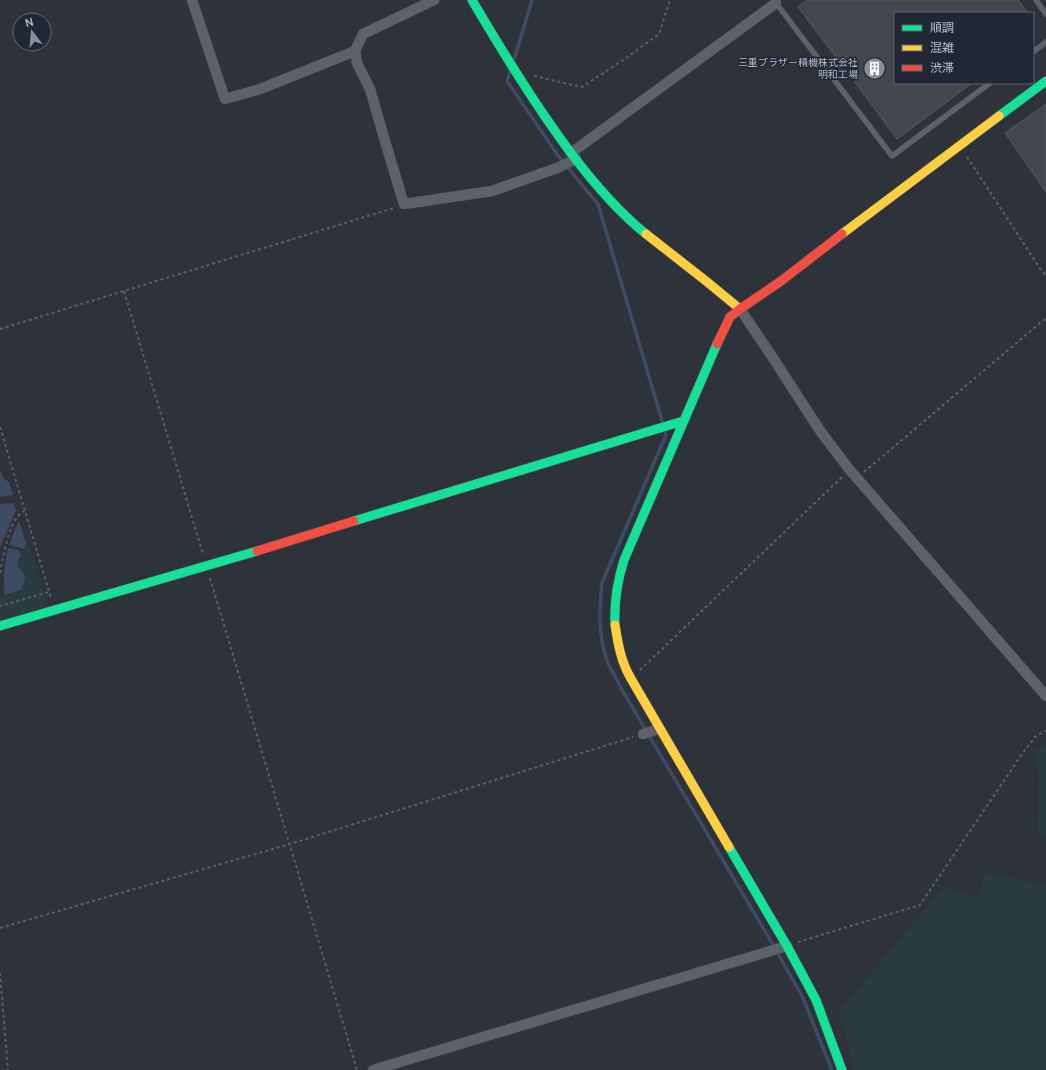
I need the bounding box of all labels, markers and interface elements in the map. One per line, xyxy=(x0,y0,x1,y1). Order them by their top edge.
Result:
north arrow xyxy=(12,12,52,52)
legend xyxy=(894,12,1034,84)
text: N xyxy=(23,14,35,30)
text: 順調 xyxy=(930,19,954,36)
text: 混雑 xyxy=(930,39,954,56)
place label: 三重ブラザー精機株式会社 明和工場 xyxy=(738,55,858,81)
building icon: 三重ブラザー精機株式会社 明和工場 xyxy=(861,55,887,81)
text: 渋滞 xyxy=(930,59,954,76)

